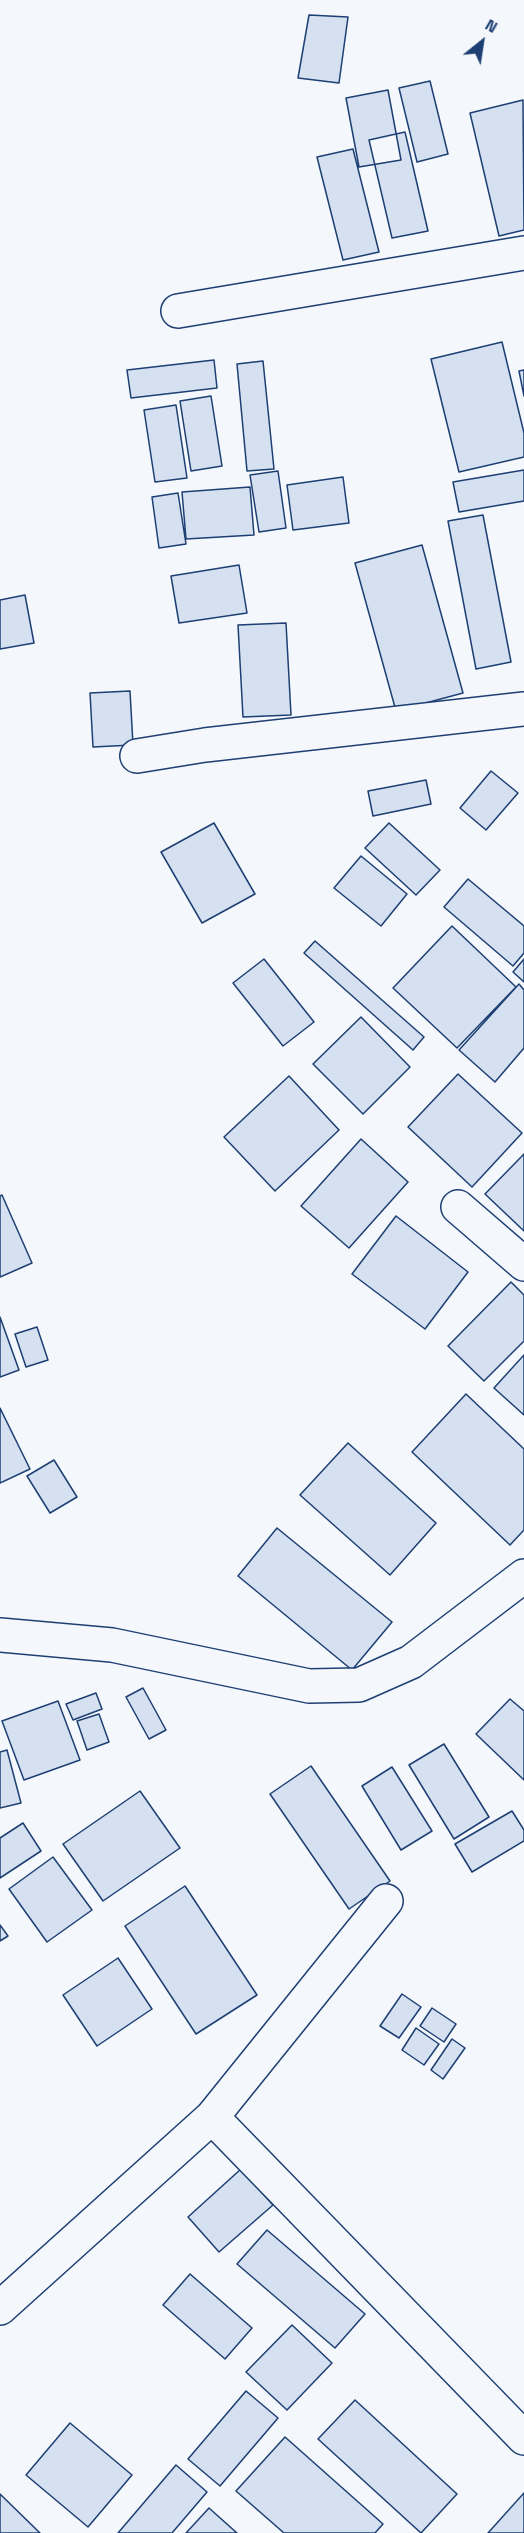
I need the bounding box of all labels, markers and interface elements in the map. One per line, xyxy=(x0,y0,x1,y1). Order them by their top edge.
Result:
north arrow xyxy=(452,12,512,72)
text: N xyxy=(481,14,501,38)

